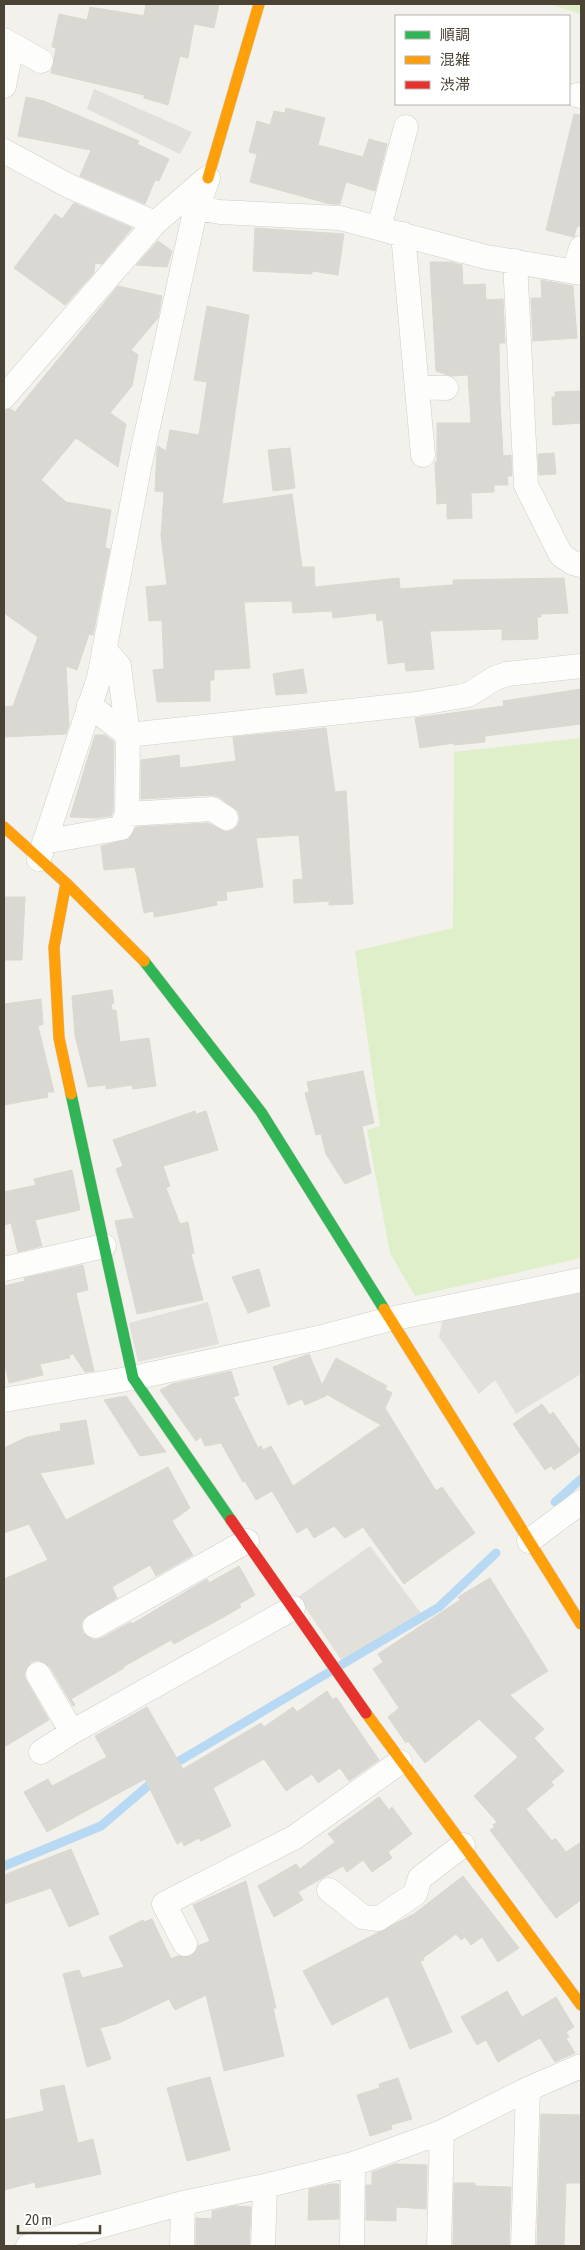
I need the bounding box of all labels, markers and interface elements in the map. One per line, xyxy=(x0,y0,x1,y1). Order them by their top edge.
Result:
legend xyxy=(395,15,570,105)
text: 順調 xyxy=(440,26,470,43)
text: 混雑 xyxy=(440,51,470,68)
text: 渋滞 xyxy=(440,76,470,93)
scale bar xyxy=(18,2202,100,2234)
text: 20 m xyxy=(25,2211,52,2228)

